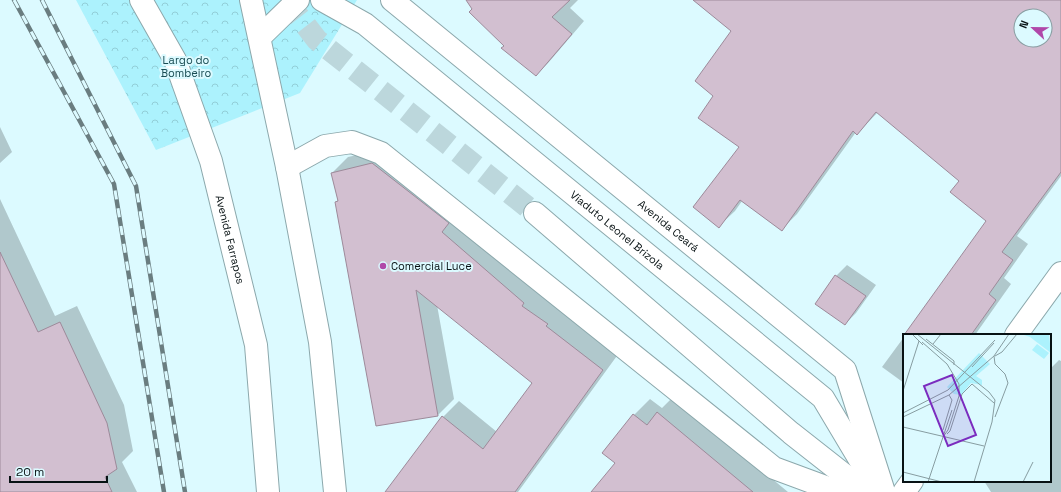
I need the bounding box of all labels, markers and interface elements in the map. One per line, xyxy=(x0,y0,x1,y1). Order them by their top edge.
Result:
north arrow xyxy=(1013,8,1053,48)
text: N xyxy=(1016,18,1032,30)
park label: Largo do Bombeiro xyxy=(161,53,211,80)
street label: Viaduto Leonel Brizola xyxy=(567,187,668,273)
street label: Avenida Farrapos xyxy=(213,194,248,286)
street label: Avenida Ceará xyxy=(635,197,702,255)
place label: Comercial Luce xyxy=(391,259,472,273)
marker: Comercial Luce xyxy=(378,261,388,271)
inset map xyxy=(903,334,1051,482)
scale bar xyxy=(10,458,107,484)
text: 20 m xyxy=(16,464,44,480)

